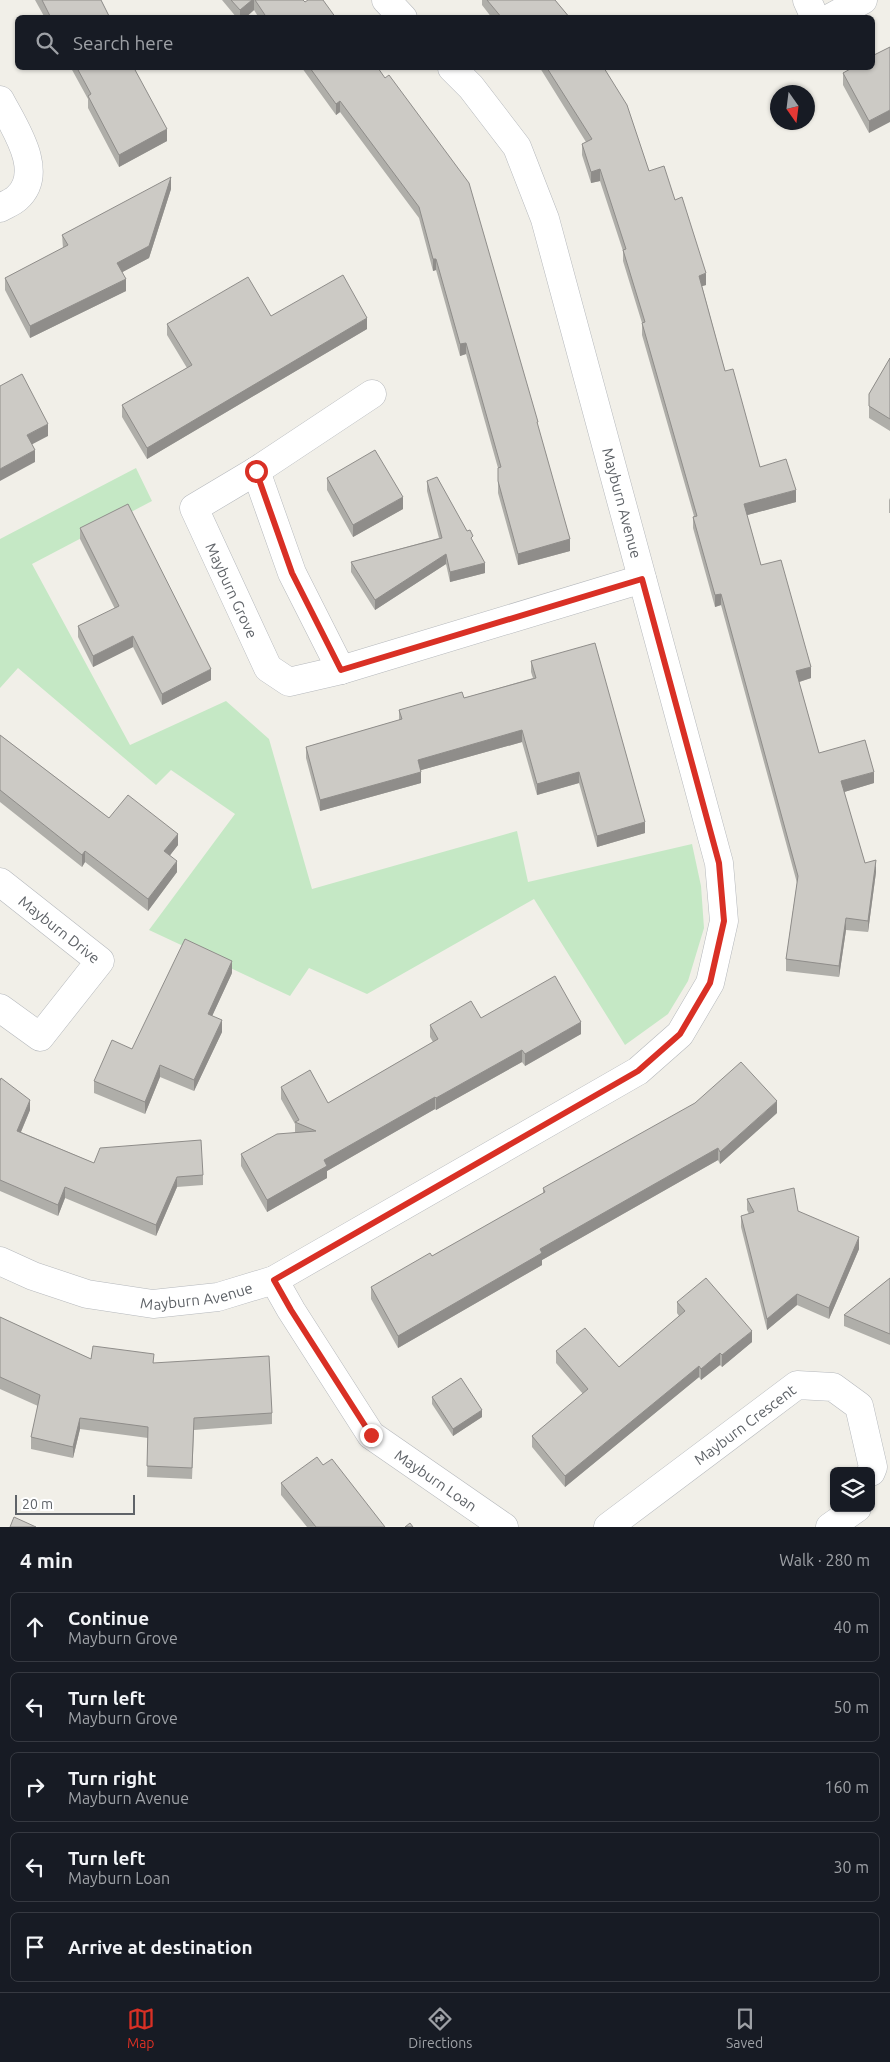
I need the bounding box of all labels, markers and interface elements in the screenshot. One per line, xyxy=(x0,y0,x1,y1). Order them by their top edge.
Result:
search box xyxy=(15,15,875,70)
icon: search xyxy=(33,29,61,57)
text: Search here xyxy=(73,32,173,54)
north arrow xyxy=(770,85,815,130)
street label: Mayburn Avenue xyxy=(599,446,645,560)
route start xyxy=(245,460,268,483)
street label: Mayburn Grove xyxy=(203,540,261,641)
street label: Mayburn Drive xyxy=(16,892,104,966)
street label: Mayburn Avenue xyxy=(139,1279,254,1312)
street label: Mayburn Crescent xyxy=(691,1381,799,1468)
route end xyxy=(360,1424,383,1447)
street label: Mayburn Loan xyxy=(392,1446,480,1514)
map controls xyxy=(830,1467,875,1512)
button: layers xyxy=(830,1467,875,1512)
scale bar xyxy=(15,1492,135,1515)
text: 20 m xyxy=(22,1496,53,1512)
text: 4 min xyxy=(20,1548,73,1572)
text: Walk · 280 m xyxy=(779,1551,870,1569)
text: Continue xyxy=(68,1607,149,1629)
icon: ahead xyxy=(21,1613,49,1641)
text: 40 m xyxy=(833,1618,869,1636)
text: Mayburn Grove xyxy=(68,1629,178,1647)
text: Turn left xyxy=(68,1687,146,1709)
icon: left xyxy=(21,1693,49,1721)
text: 50 m xyxy=(833,1698,869,1716)
text: Mayburn Grove xyxy=(68,1709,178,1727)
text: Turn right xyxy=(68,1767,156,1789)
icon: right xyxy=(21,1773,49,1801)
text: 160 m xyxy=(824,1778,869,1796)
text: Mayburn Avenue xyxy=(68,1789,189,1807)
text: Turn left xyxy=(68,1847,146,1869)
icon: left xyxy=(21,1853,49,1881)
text: 30 m xyxy=(833,1858,869,1876)
text: Mayburn Loan xyxy=(68,1869,170,1887)
icon: arrive xyxy=(21,1933,49,1961)
text: Arrive at destination xyxy=(68,1936,253,1958)
tab: Map xyxy=(127,2005,155,2051)
tab: Directions xyxy=(408,2005,472,2051)
tab: Saved xyxy=(726,2005,763,2051)

